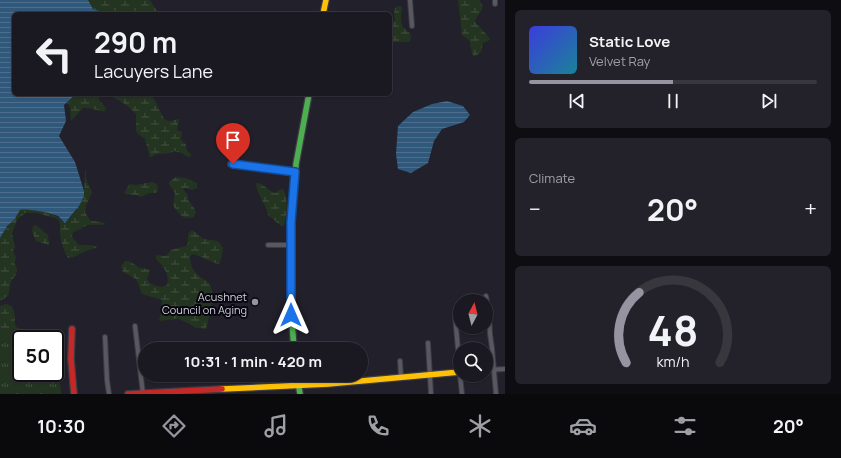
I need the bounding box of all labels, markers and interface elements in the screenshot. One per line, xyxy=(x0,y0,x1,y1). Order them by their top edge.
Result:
text: 290 m xyxy=(94,23,177,61)
icon: left xyxy=(28,28,80,80)
text: Static Love xyxy=(589,31,670,52)
text: Velvet Ray xyxy=(589,52,650,70)
text: Lacuyers Lane xyxy=(94,59,213,83)
icon: previous xyxy=(566,90,588,112)
icon: pause xyxy=(662,90,684,112)
icon: next xyxy=(758,90,780,112)
pin xyxy=(216,123,250,164)
icon: arrive xyxy=(222,129,244,151)
text: Climate xyxy=(529,169,575,187)
text: 20° xyxy=(647,189,698,230)
text: − xyxy=(529,194,541,224)
text: + xyxy=(804,194,817,224)
place label: Acushnet Council on Aging xyxy=(162,289,247,317)
position arrow xyxy=(270,294,312,336)
north arrow xyxy=(453,294,493,334)
map controls xyxy=(453,294,493,382)
marker: Acushnet Council on Aging xyxy=(250,297,260,307)
text: 48 xyxy=(648,302,698,358)
speed limit sign: 50 xyxy=(12,330,64,382)
button: search xyxy=(453,342,493,382)
text: 10:31 · 1 min · 420 m xyxy=(184,351,322,372)
text: km/h xyxy=(656,352,690,371)
icon: directions xyxy=(160,412,188,440)
icon: music xyxy=(262,412,290,440)
icon: phone xyxy=(364,412,392,440)
icon: climate xyxy=(466,412,494,440)
icon: car xyxy=(569,412,597,440)
icon: filters xyxy=(671,412,699,440)
text: 10:30 xyxy=(37,414,85,438)
text: 20° xyxy=(773,414,804,438)

